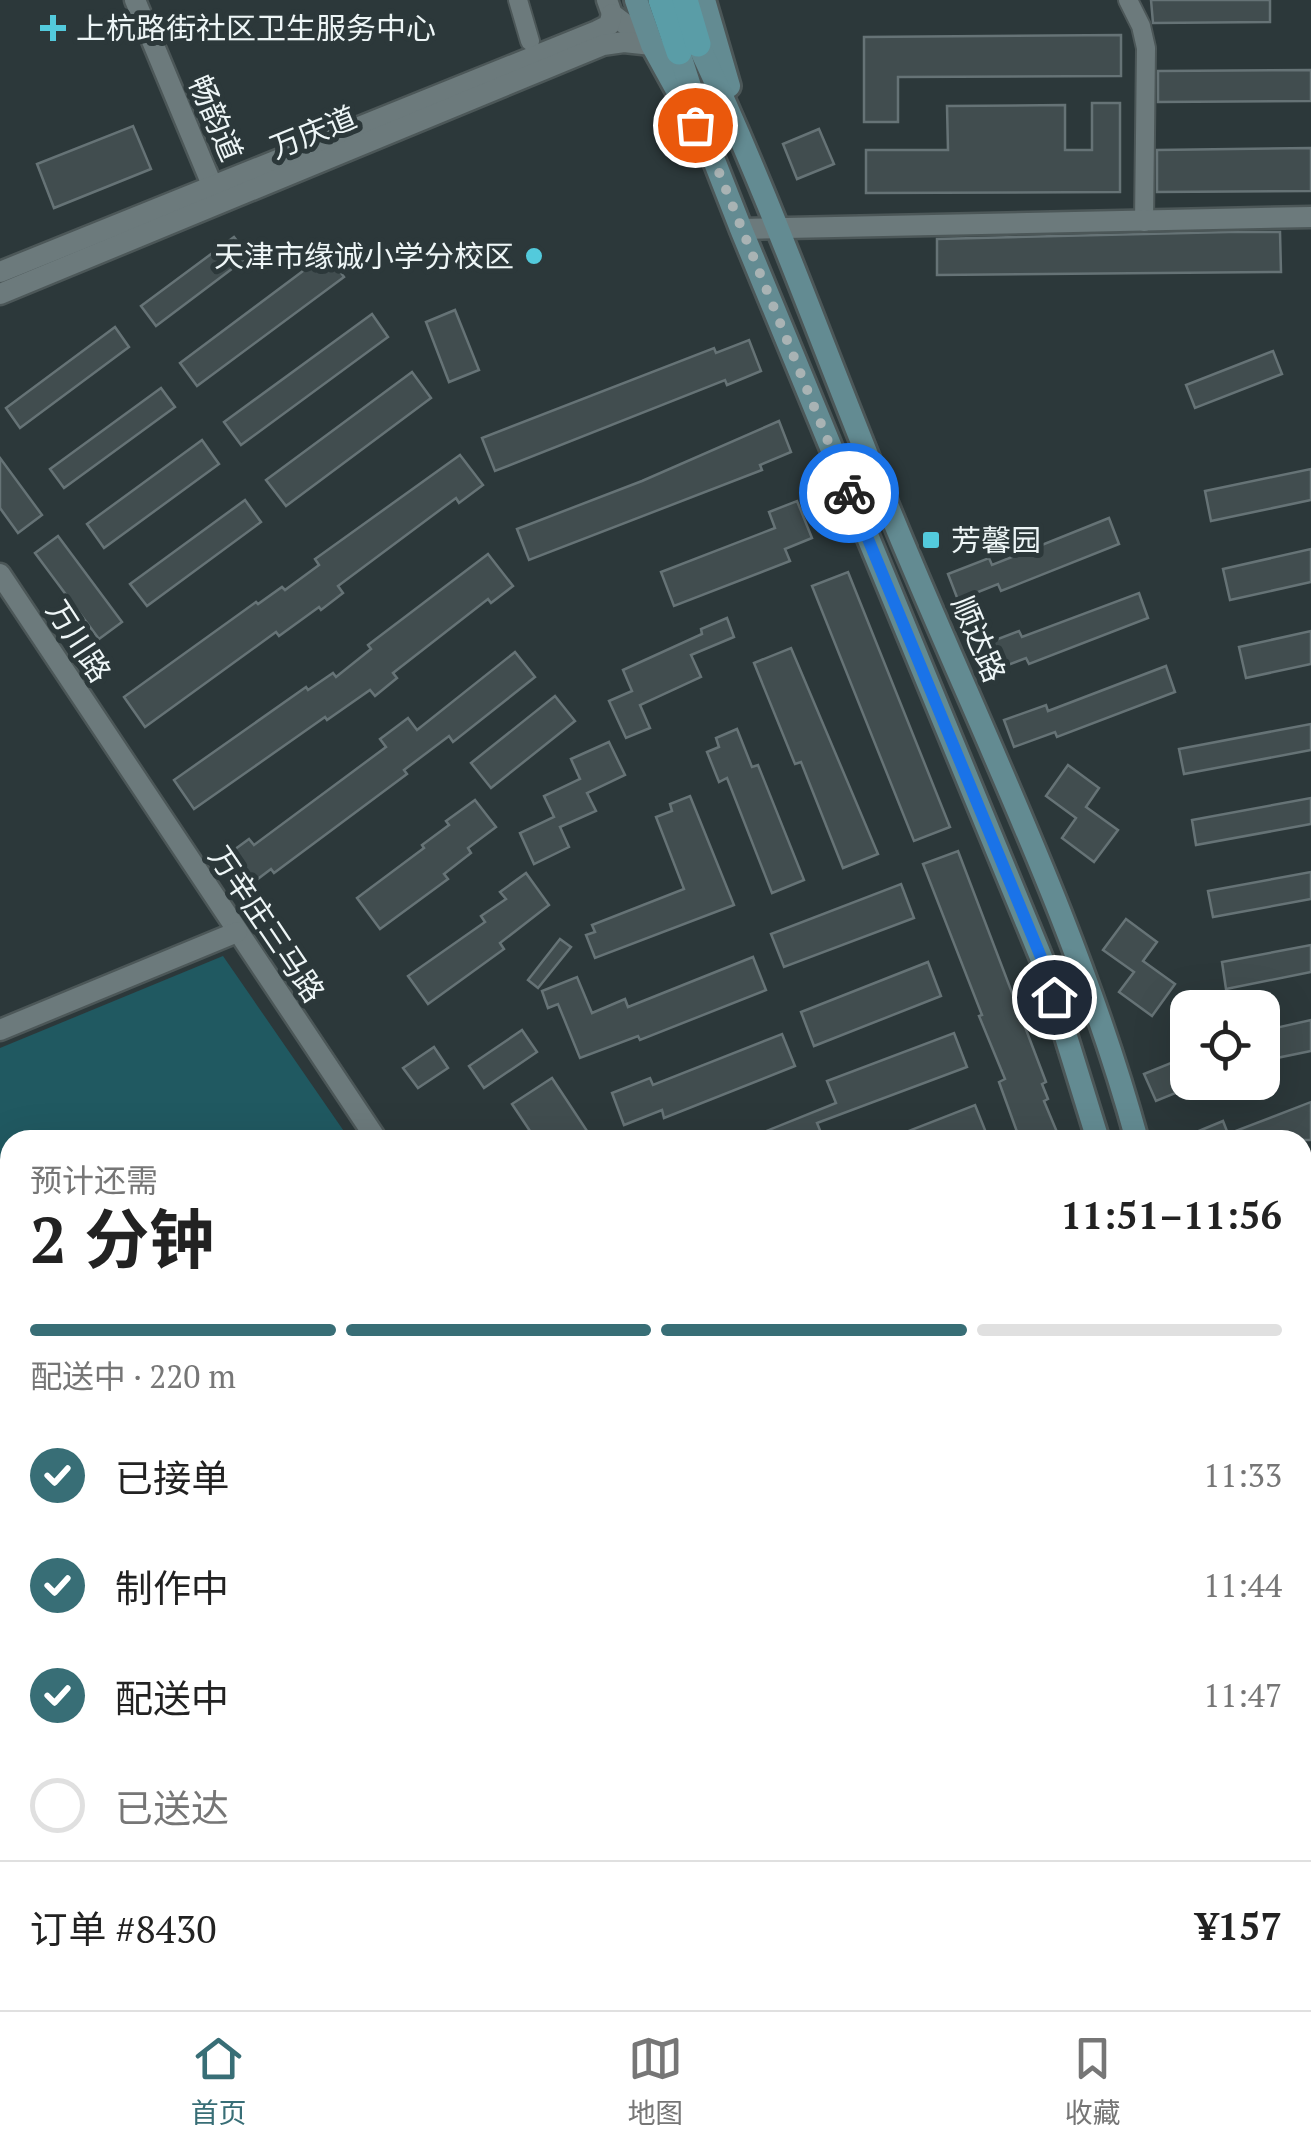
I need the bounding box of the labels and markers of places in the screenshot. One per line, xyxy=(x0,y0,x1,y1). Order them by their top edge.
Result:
place label: 上杭路街社区卫生服务中心 xyxy=(76,8,436,48)
marker: 上杭路街社区卫生服务中心 xyxy=(40,15,66,41)
pin xyxy=(653,83,738,168)
place label: 天津市缘诚小学分校区 xyxy=(214,236,514,276)
marker: 天津市缘诚小学分校区 xyxy=(523,245,545,267)
place label: 芳馨园 xyxy=(951,520,1041,560)
marker: 芳馨园 xyxy=(920,529,942,551)
pin xyxy=(1012,955,1097,1040)

